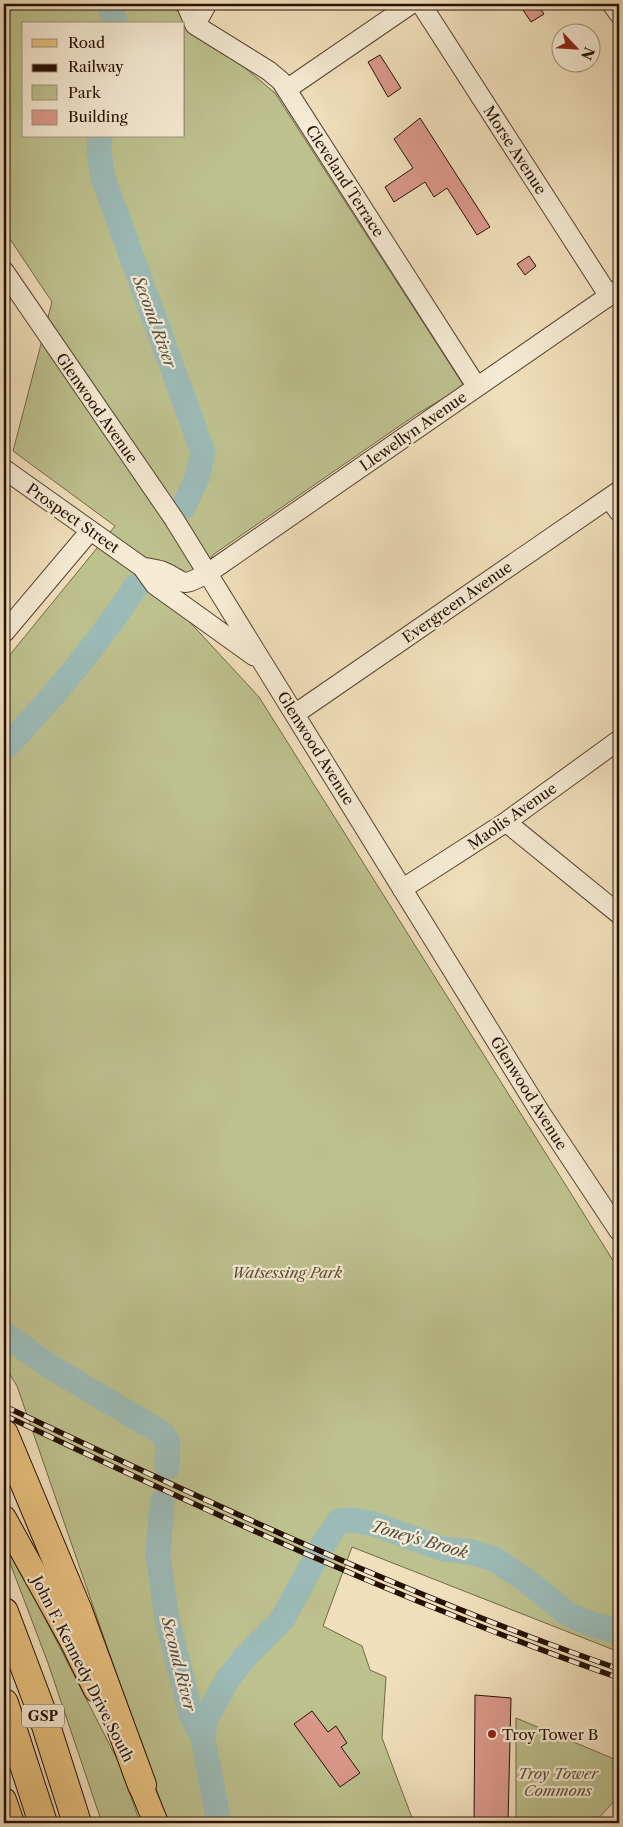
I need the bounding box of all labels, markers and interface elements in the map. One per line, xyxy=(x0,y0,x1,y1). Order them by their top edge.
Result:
legend xyxy=(22,22,185,138)
north arrow xyxy=(550,22,600,72)
text: Road xyxy=(68,33,105,52)
text: N xyxy=(577,44,599,63)
text: Railway xyxy=(68,57,124,76)
text: Park xyxy=(68,83,102,102)
street label: Morse Avenue xyxy=(479,102,551,198)
text: Building xyxy=(68,107,128,126)
street label: Cleveland Terrace xyxy=(302,121,388,241)
water label: Second River xyxy=(129,272,181,372)
street label: Glenwood Avenue xyxy=(52,349,142,467)
street label: Llewellyn Avenue xyxy=(356,387,470,475)
street label: Prospect Street xyxy=(23,479,124,557)
street label: Evergreen Avenue xyxy=(398,557,516,647)
street label: Glenwood Avenue xyxy=(273,688,359,808)
street label: Maolis Avenue xyxy=(464,778,560,854)
street label: Glenwood Avenue xyxy=(486,1033,572,1153)
park label: Watsessing Park xyxy=(232,1263,342,1282)
water label: Toney's Brook xyxy=(370,1516,471,1562)
street label: John F. Kennedy Drive South xyxy=(27,1571,139,1766)
water label: Second River xyxy=(157,1614,201,1715)
road number: GSP xyxy=(22,1704,64,1728)
place label: Troy Tower B xyxy=(502,1725,598,1744)
marker: Troy Tower B xyxy=(486,1728,498,1740)
park label: Troy Tower Commons xyxy=(518,1764,599,1800)

